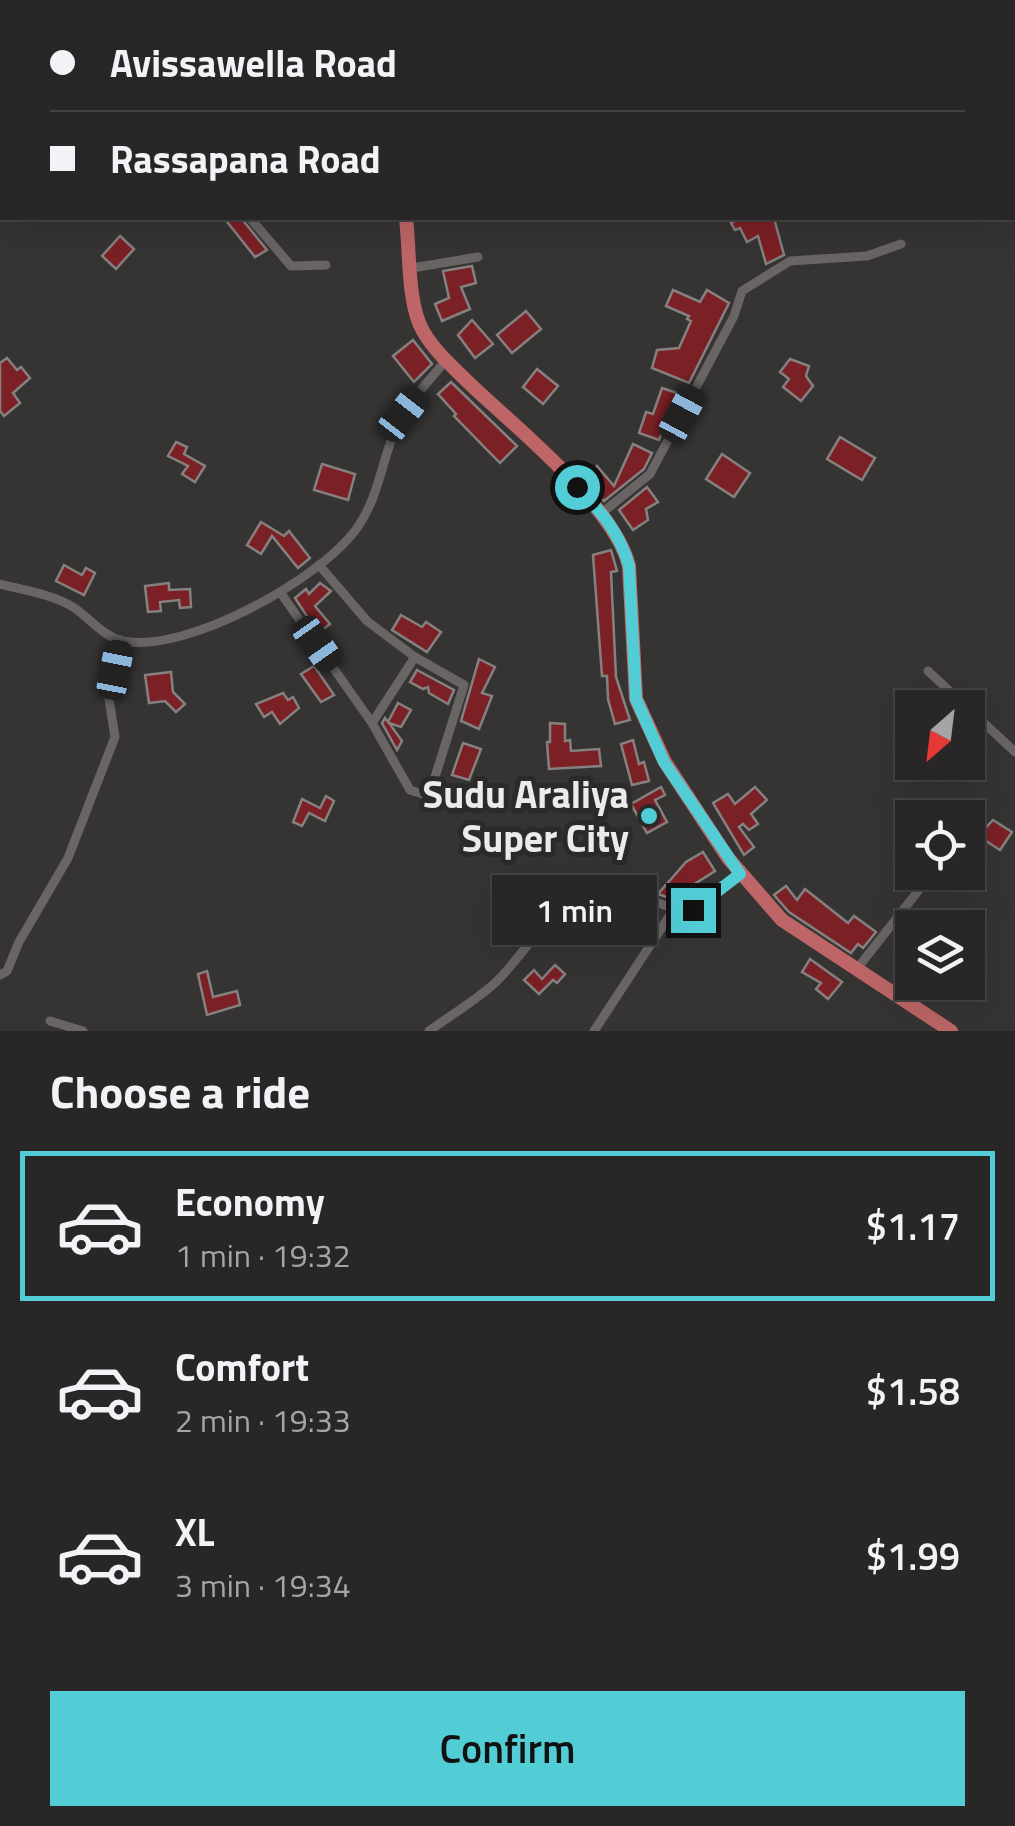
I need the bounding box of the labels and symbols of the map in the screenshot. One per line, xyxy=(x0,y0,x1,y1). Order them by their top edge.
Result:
car xyxy=(655,380,709,448)
car xyxy=(373,381,433,447)
route start xyxy=(555,465,600,510)
car xyxy=(288,611,346,677)
car xyxy=(95,638,135,702)
north arrow xyxy=(895,690,985,780)
place label: Sudu Araliya Super City xyxy=(422,765,629,867)
marker: Sudu Araliya Super City xyxy=(638,805,660,827)
callout: 1 min xyxy=(493,875,658,945)
route end xyxy=(671,888,716,933)

